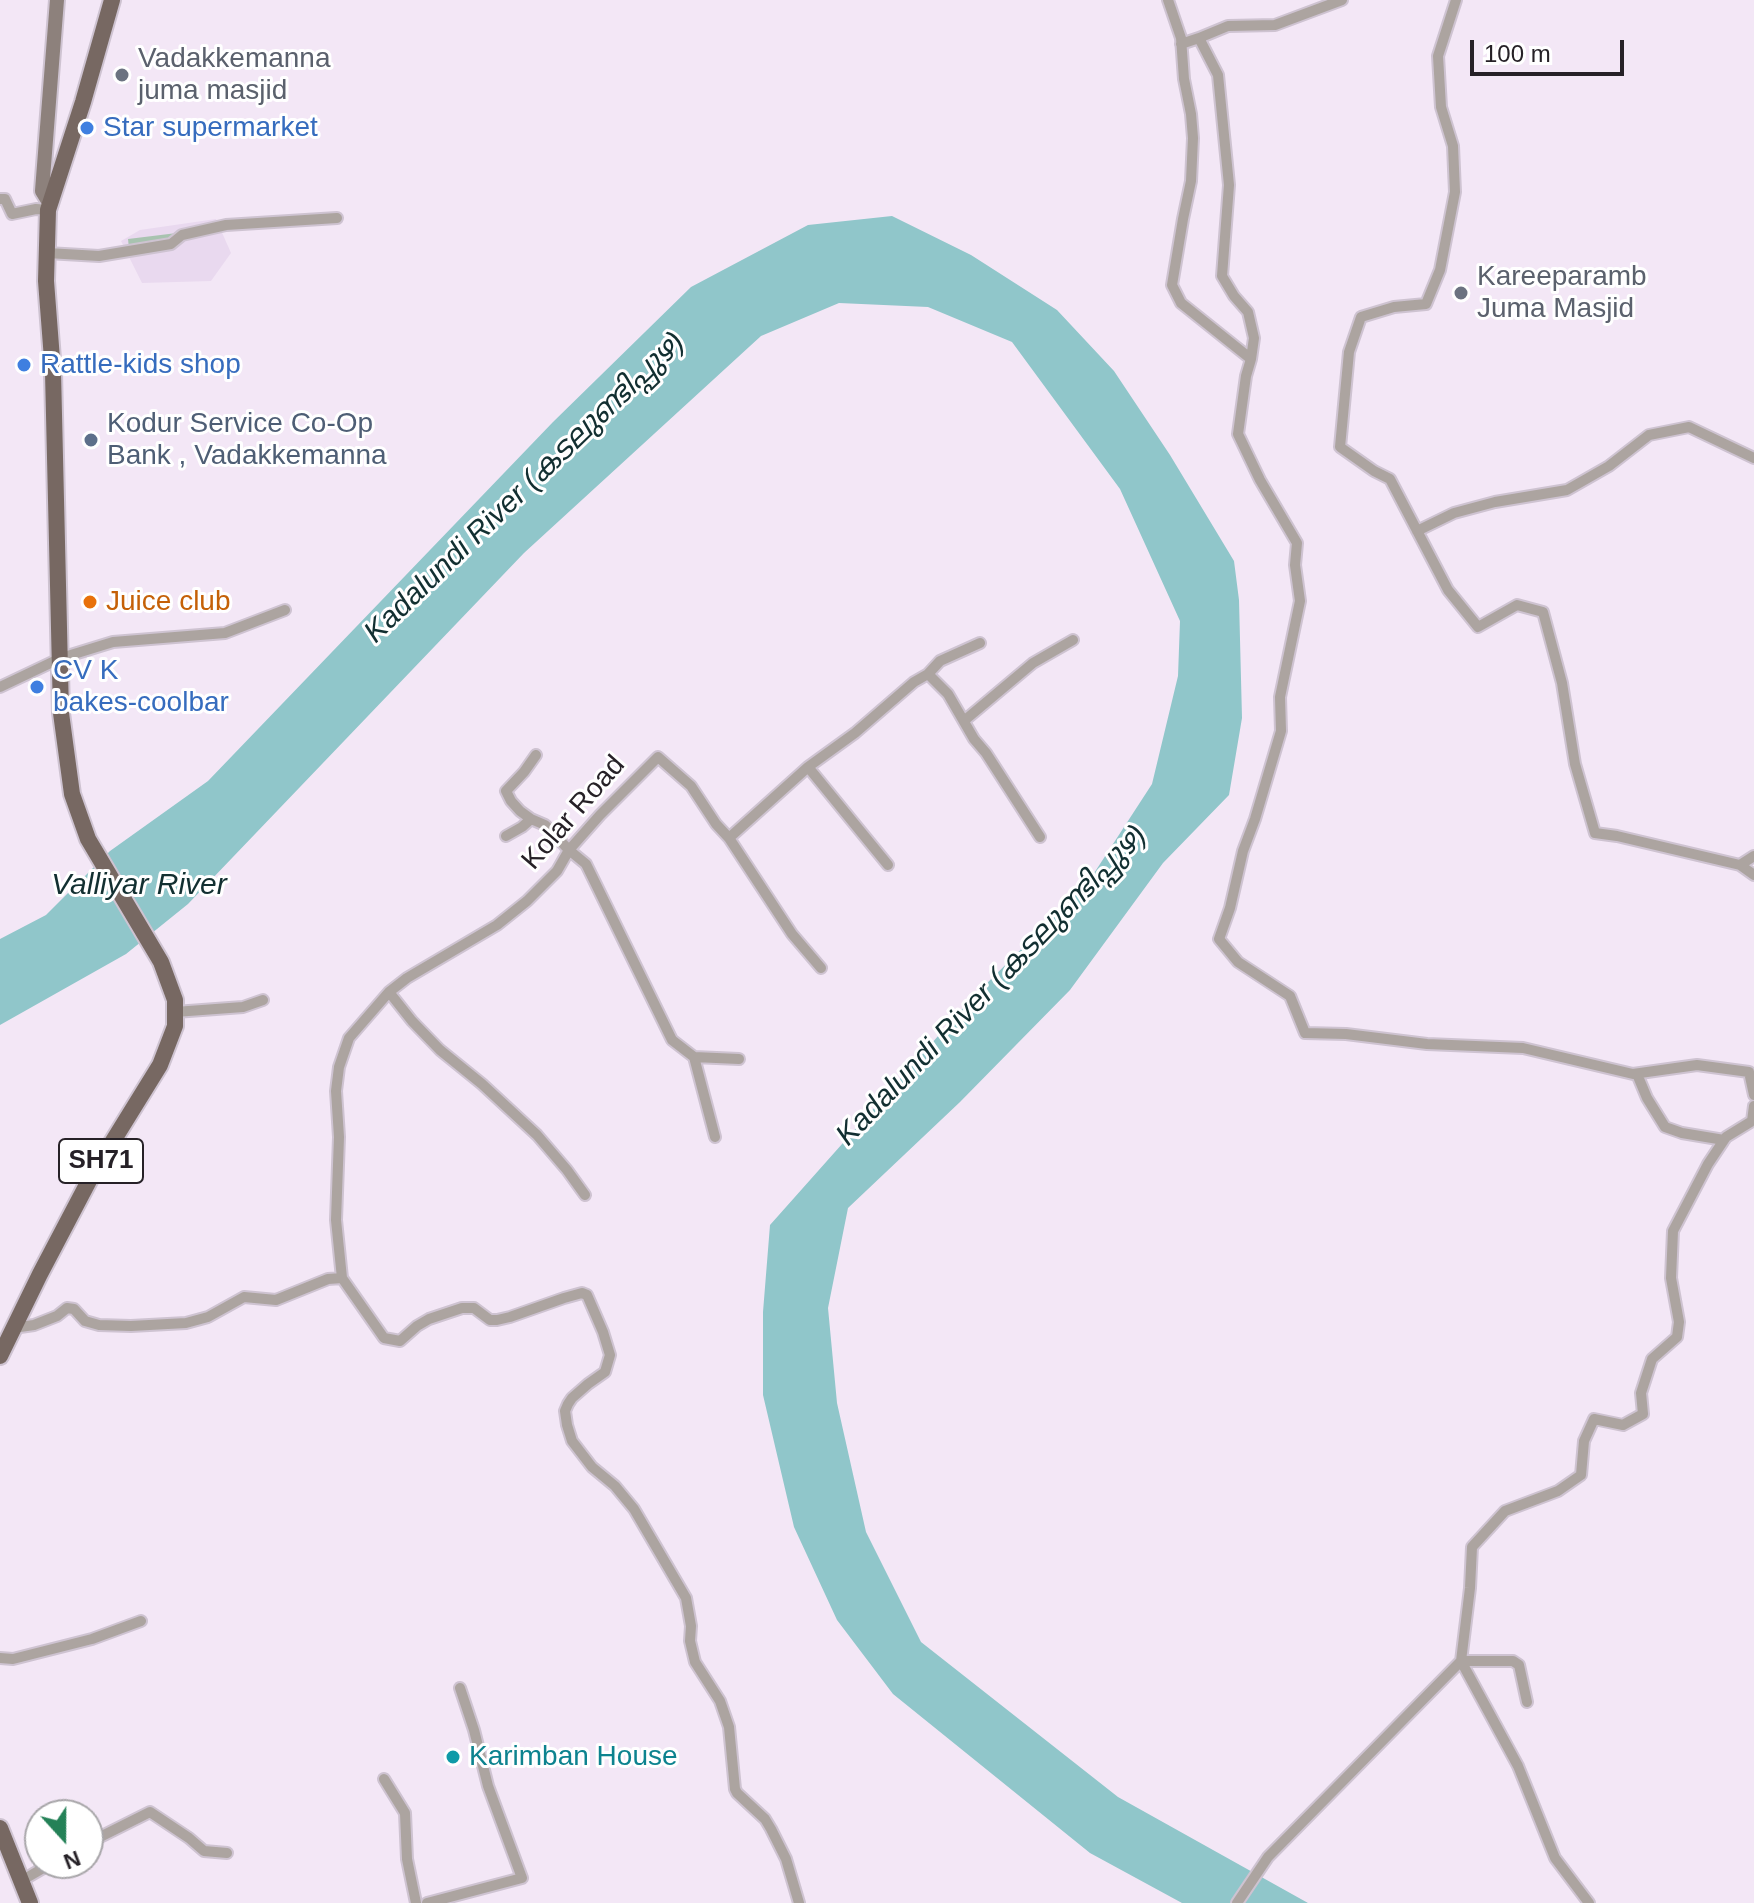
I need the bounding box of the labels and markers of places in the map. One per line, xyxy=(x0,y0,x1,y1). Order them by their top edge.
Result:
place label: Vadakkemanna juma masjid xyxy=(138,42,330,108)
marker: Vadakkemanna juma masjid xyxy=(113,66,131,84)
place label: Star supermarket xyxy=(103,111,318,145)
marker: Star supermarket xyxy=(78,119,96,137)
place label: Kareeparamb Juma Masjid xyxy=(1477,260,1647,326)
marker: Kareeparamb Juma Masjid xyxy=(1452,284,1470,302)
place label: Rattle-kids shop xyxy=(40,348,241,382)
marker: Rattle-kids shop xyxy=(15,356,33,374)
place label: Kodur Service Co-Op Bank , Vadakkemanna xyxy=(107,407,387,473)
marker: Kodur Service Co-Op Bank , Vadakkemanna xyxy=(82,431,100,449)
place label: Juice club xyxy=(106,585,231,619)
marker: Juice club xyxy=(81,593,99,611)
place label: CV K bakes-coolbar xyxy=(53,654,229,720)
marker: CV K bakes-coolbar xyxy=(28,678,46,696)
place label: Karimban House xyxy=(469,1740,678,1774)
marker: Karimban House xyxy=(444,1748,462,1766)

